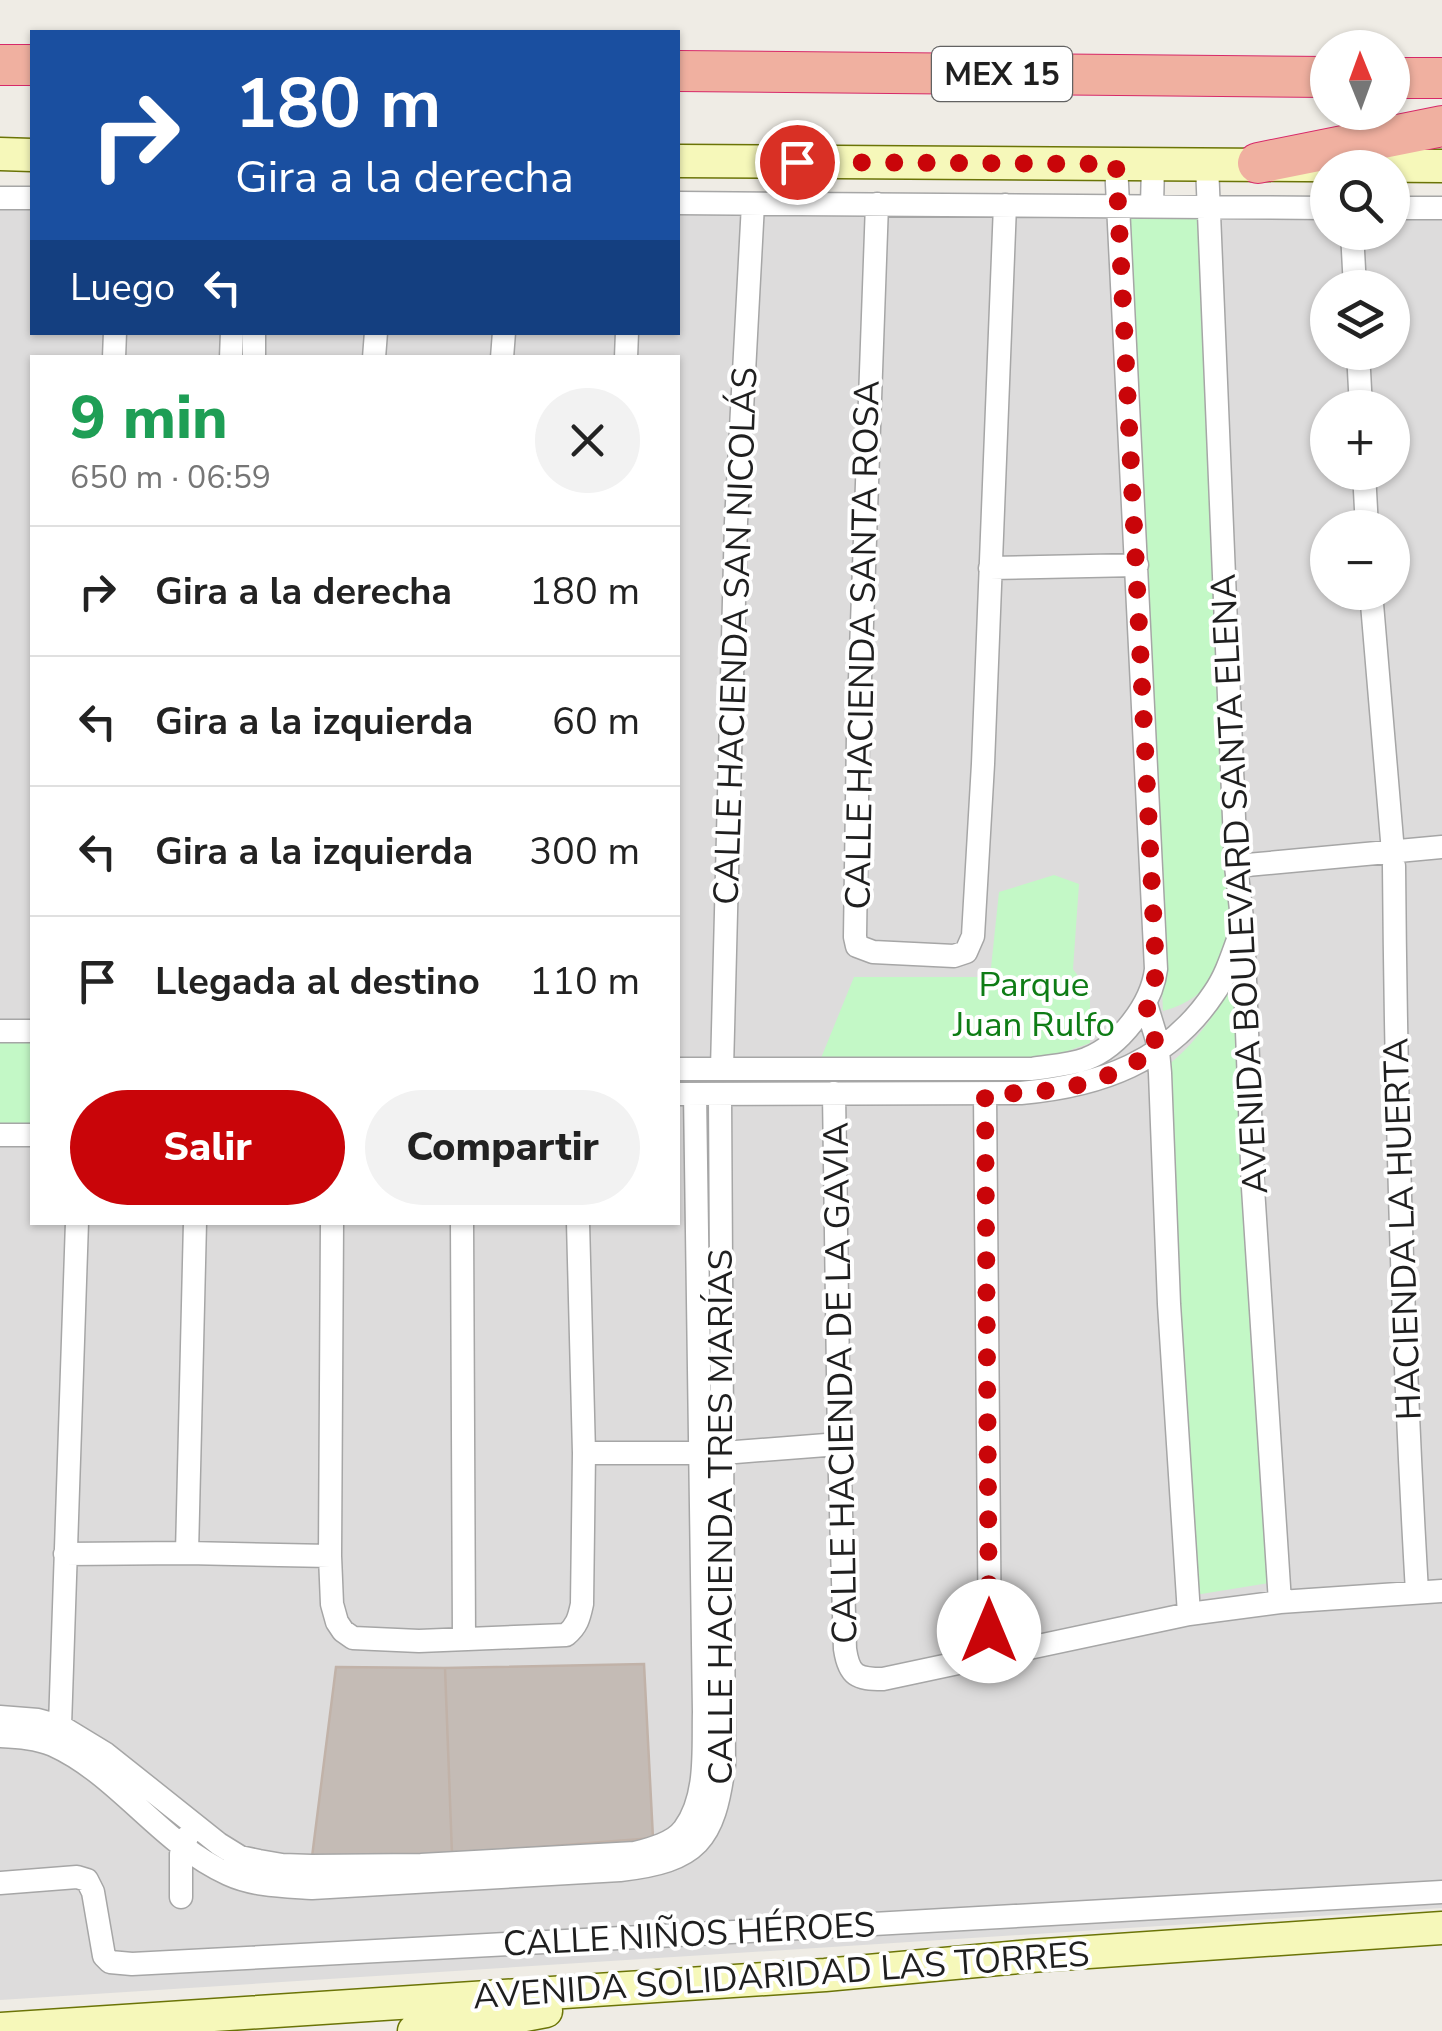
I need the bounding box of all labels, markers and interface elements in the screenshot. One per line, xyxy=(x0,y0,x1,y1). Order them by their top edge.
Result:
north arrow xyxy=(1310,30,1410,130)
map controls xyxy=(1310,30,1410,610)
road number: MEX 15 xyxy=(932,47,1072,101)
text: 180 m xyxy=(235,56,441,152)
icon: right xyxy=(70,70,200,200)
pin xyxy=(755,120,840,205)
icon: arrive xyxy=(770,135,825,190)
text: Gira a la derecha xyxy=(235,147,574,208)
button: search xyxy=(1310,150,1410,250)
icon: left xyxy=(195,260,250,315)
text: Luego xyxy=(70,262,175,313)
button: layers xyxy=(1310,270,1410,370)
street label: CALLE HACIENDA SAN NICOLÁS xyxy=(703,366,768,906)
text: 9 min xyxy=(70,377,228,459)
street label: CALLE HACIENDA SANTA ROSA xyxy=(834,380,891,910)
button: close xyxy=(535,388,640,493)
button: + xyxy=(1310,390,1410,490)
text: 650 m · 06:59 xyxy=(70,456,271,499)
button: − xyxy=(1310,510,1410,610)
icon: right xyxy=(70,564,125,619)
text: Gira a la derecha xyxy=(155,566,452,617)
text: 180 m xyxy=(529,566,640,617)
street label: AVENIDA BOULEVARD SANTA ELENA xyxy=(1200,573,1279,1195)
icon: left xyxy=(70,694,125,749)
text: Gira a la izquierda xyxy=(155,696,473,747)
text: 60 m xyxy=(552,696,640,747)
icon: left xyxy=(70,824,125,879)
text: Gira a la izquierda xyxy=(155,826,473,877)
text: 300 m xyxy=(529,826,640,877)
icon: arrive xyxy=(70,954,125,1009)
text: Llegada al destino xyxy=(155,956,480,1007)
text: 110 m xyxy=(529,956,640,1007)
park label: Parque Juan Rulfo xyxy=(952,961,1115,1048)
street label: HACIENDA LA HUERTA xyxy=(1372,1037,1433,1421)
button: Salir xyxy=(70,1090,345,1205)
button: Compartir xyxy=(365,1090,640,1205)
street label: CALLE HACIENDA DE LA GAVIA xyxy=(812,1122,869,1644)
street label: CALLE HACIENDA TRES MARÍAS xyxy=(697,1249,744,1785)
position arrow xyxy=(937,1579,1041,1683)
street label: CALLE NIÑOS HÉROES xyxy=(502,1901,876,1968)
street label: AVENIDA SOLIDARIDAD LAS TORRES xyxy=(471,1931,1091,2020)

